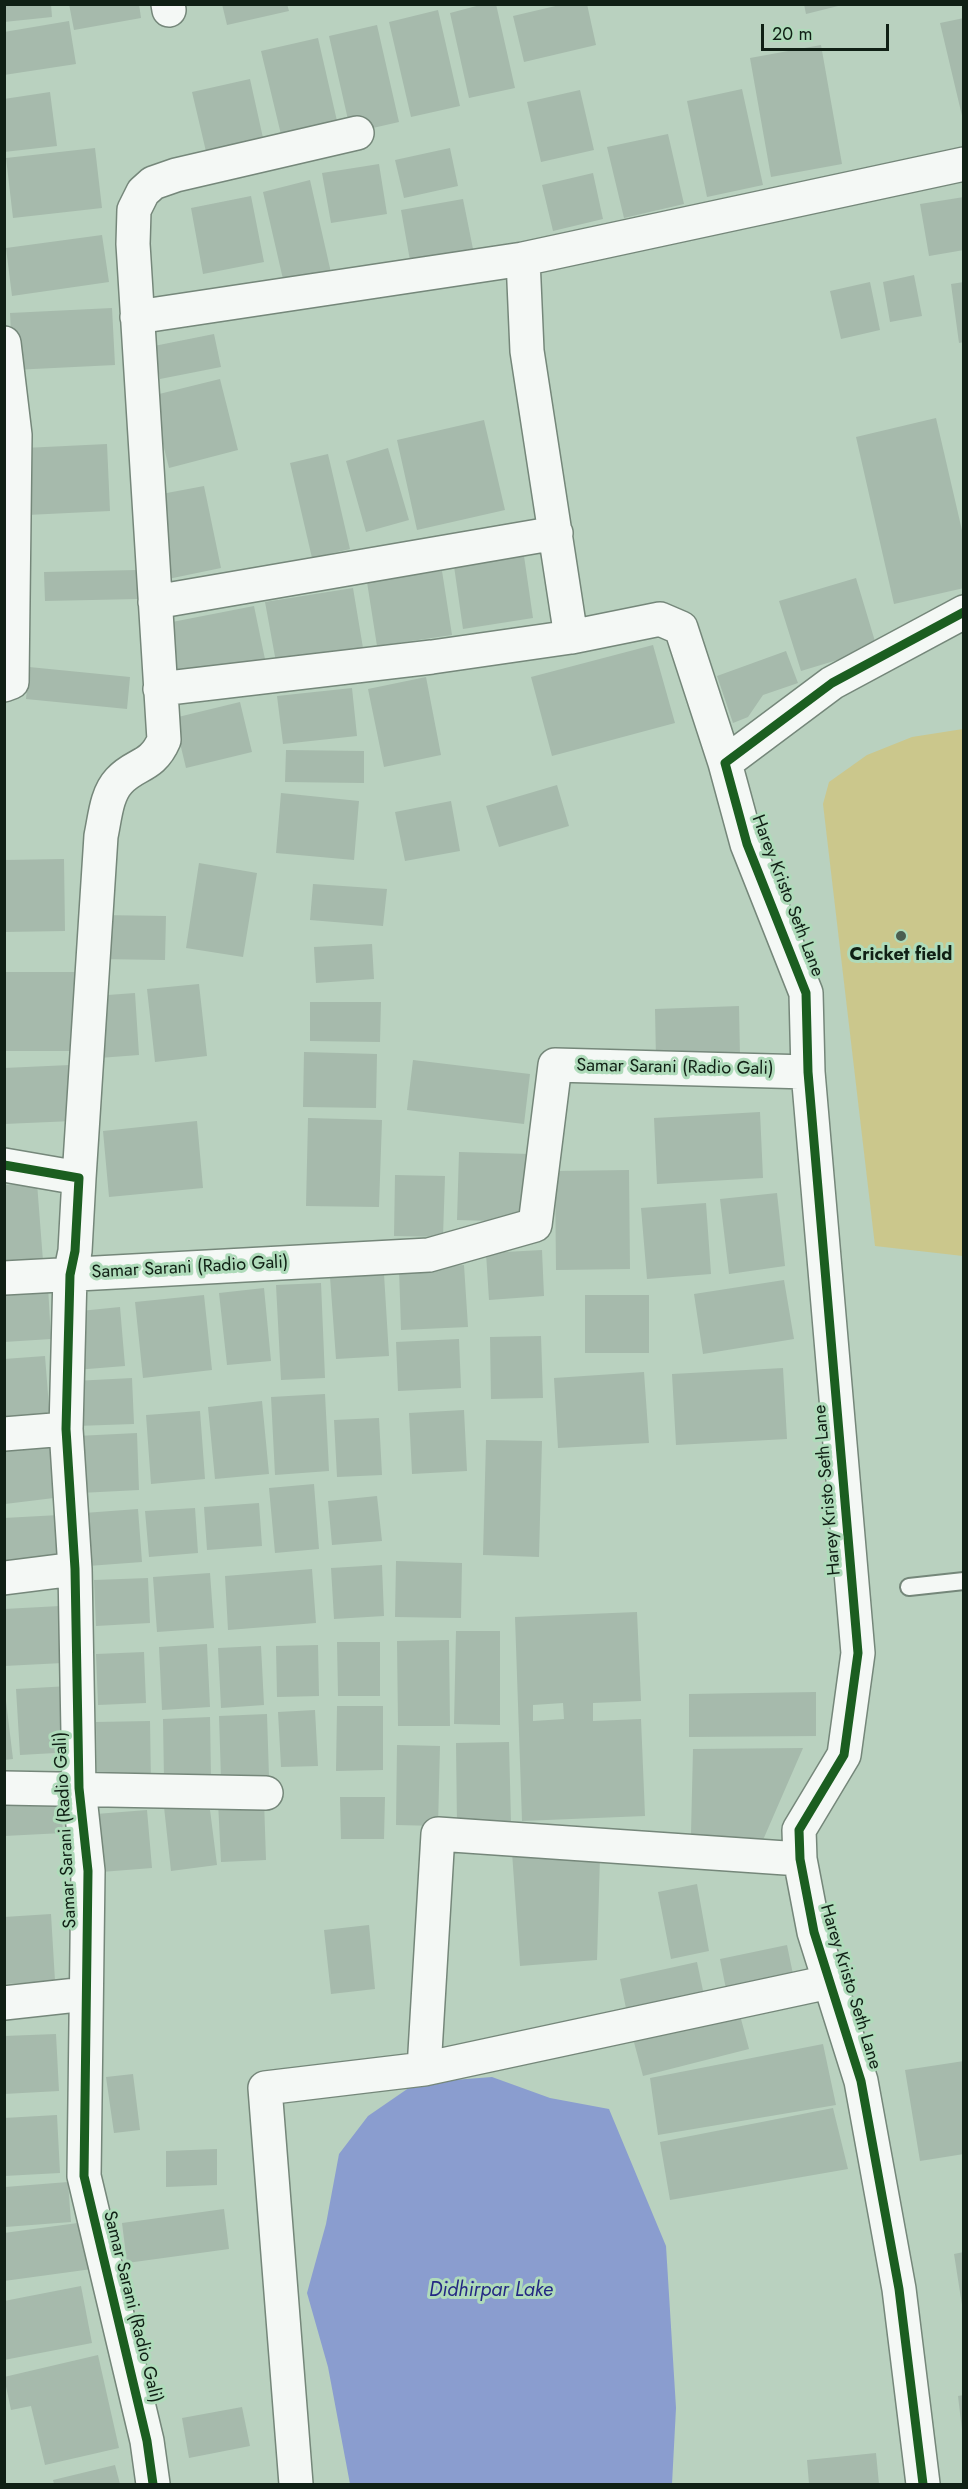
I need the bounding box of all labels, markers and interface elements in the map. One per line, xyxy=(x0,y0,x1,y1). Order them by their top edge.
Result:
scale bar xyxy=(764,12,892,50)
text: 20 m xyxy=(772,21,812,47)
street label: Harey Kristo Seth Lane xyxy=(746,812,828,980)
marker: Cricket field xyxy=(894,929,908,943)
place label: Cricket field xyxy=(850,945,952,967)
street label: Samar Sarani (Radio Gali) xyxy=(576,1055,774,1081)
street label: Samar Sarani (Radio Gali) xyxy=(91,1252,289,1284)
street label: Harey Kristo Seth Lane xyxy=(810,1404,846,1576)
street label: Samar Sarani (Radio Gali) xyxy=(50,1731,82,1929)
street label: Harey Kristo Seth Lane xyxy=(815,1902,885,2072)
street label: Samar Sarani (Radio Gali) xyxy=(98,2209,166,2405)
water label: Didhirpar Lake xyxy=(429,2279,553,2303)

